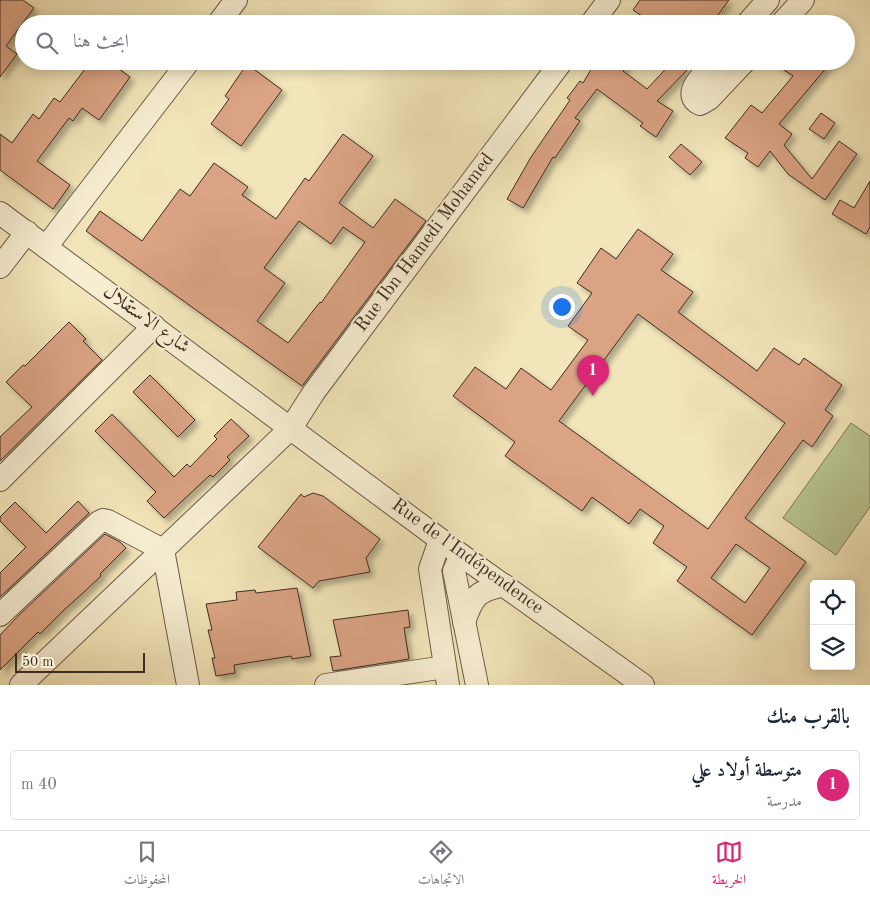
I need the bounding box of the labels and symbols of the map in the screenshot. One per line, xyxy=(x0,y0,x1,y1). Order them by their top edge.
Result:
street label: Rue Ibn Hamedi Mohamed xyxy=(352,150,498,336)
street label: شارع الاستقلال xyxy=(97,282,193,361)
your location xyxy=(549,294,575,320)
pin: 1 xyxy=(577,355,609,396)
street label: Rue de l'Indépendence xyxy=(388,496,546,618)
scale bar xyxy=(15,650,145,673)

